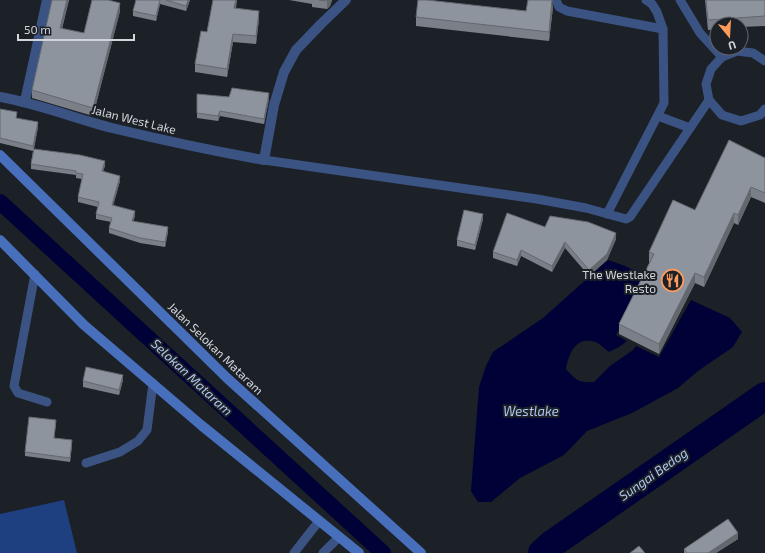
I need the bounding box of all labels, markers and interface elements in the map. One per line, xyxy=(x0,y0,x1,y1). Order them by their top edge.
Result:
scale bar xyxy=(18,16,134,42)
north arrow xyxy=(709,16,749,56)
text: 50 m xyxy=(24,22,51,36)
text: U xyxy=(727,39,738,53)
street label: Jalan West Lake xyxy=(90,102,178,136)
place label: The Westlake Resto xyxy=(582,267,656,295)
restaurant icon: The Westlake Resto xyxy=(659,268,685,294)
street label: Jalan Selokan Mataram xyxy=(165,299,267,397)
water label: Selokan Mataram xyxy=(148,335,236,419)
water label: Westlake xyxy=(503,403,559,419)
water label: Sungai Bedog xyxy=(615,444,691,504)

